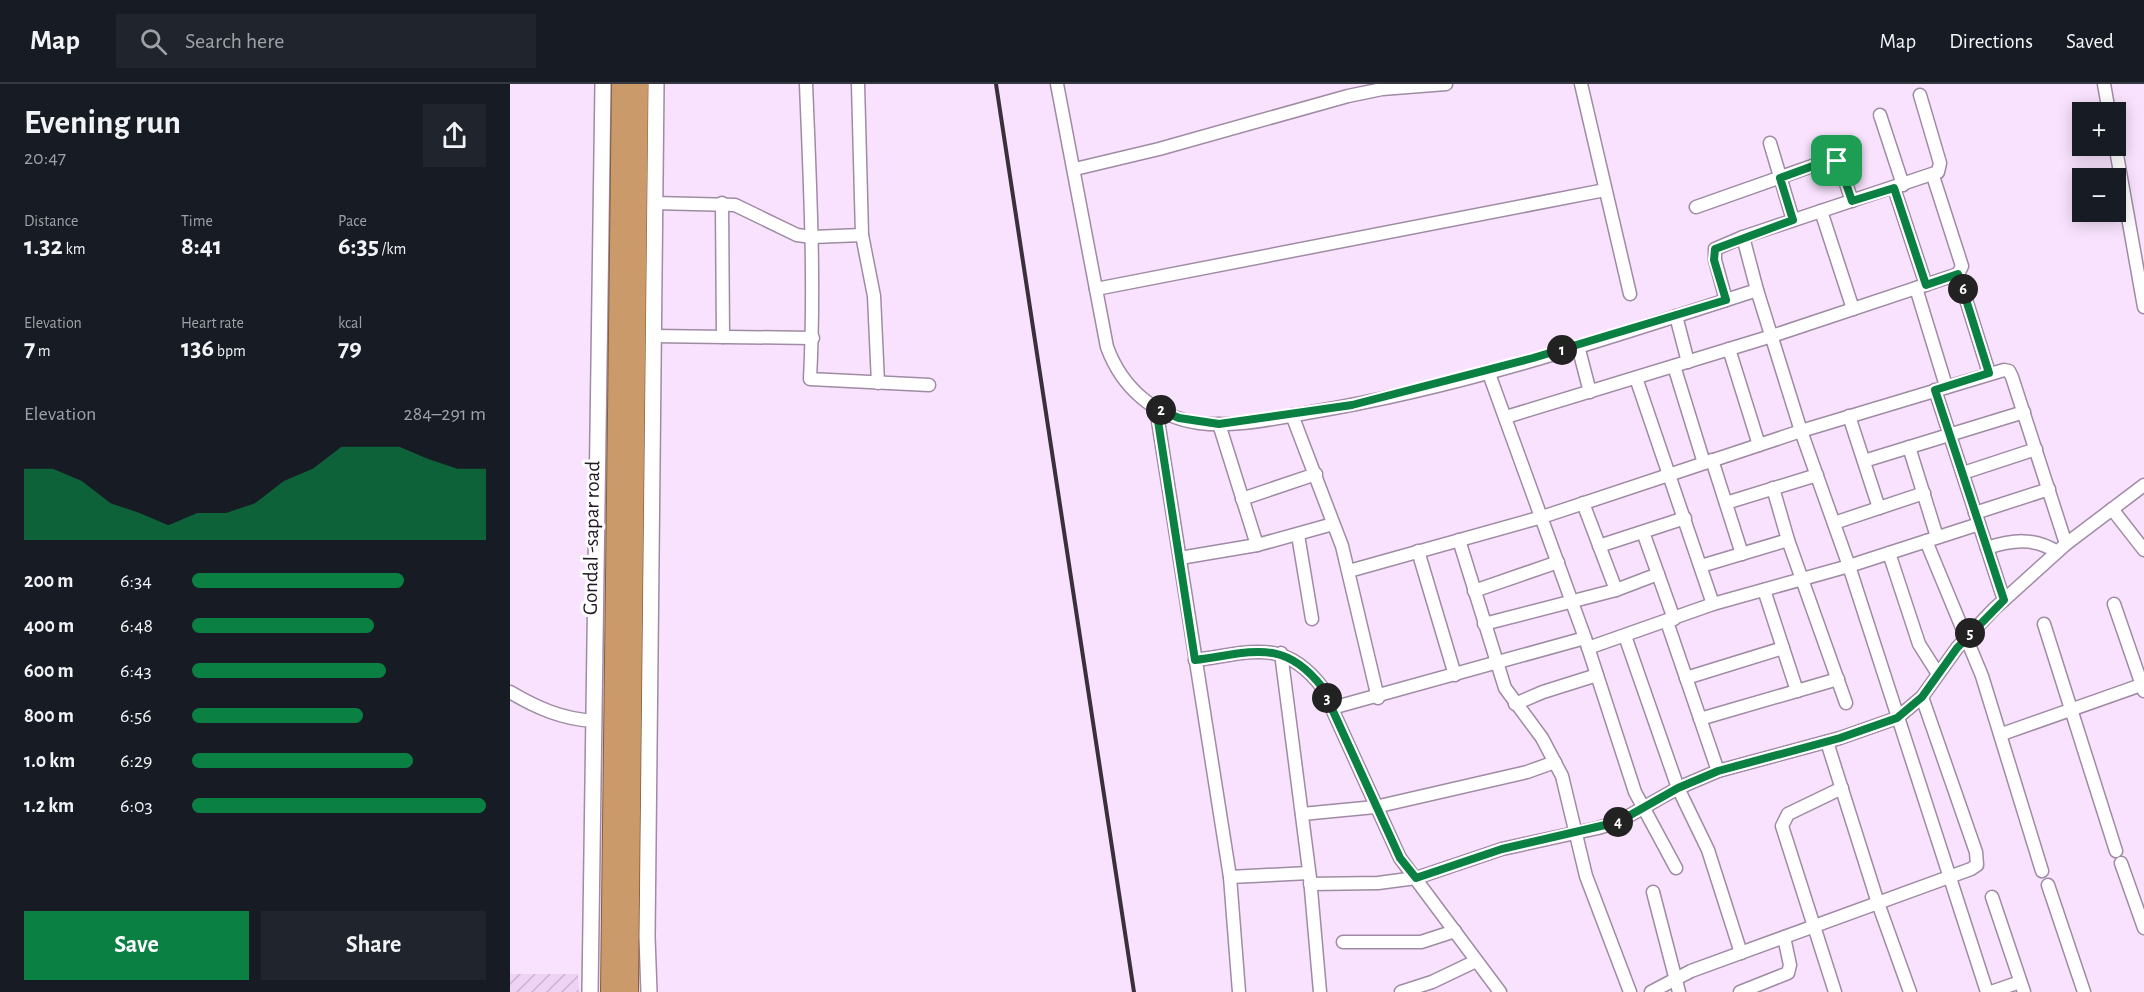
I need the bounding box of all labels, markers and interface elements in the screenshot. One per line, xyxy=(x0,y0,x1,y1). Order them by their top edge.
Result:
search box xyxy=(116,14,536,68)
icon: search xyxy=(137,25,170,58)
text: Map xyxy=(30,27,80,55)
text: Search here xyxy=(185,30,284,52)
text: Map xyxy=(1880,31,1916,52)
text: Directions xyxy=(1949,31,2033,52)
text: Saved xyxy=(2066,31,2114,52)
map controls xyxy=(2072,102,2126,222)
button: + xyxy=(2072,102,2126,156)
button: share xyxy=(423,104,486,167)
text: Evening run xyxy=(24,107,181,140)
pin xyxy=(1811,135,1862,186)
icon: arrive xyxy=(1820,144,1853,177)
text: 20:47 xyxy=(24,148,66,168)
button: − xyxy=(2072,168,2126,222)
text: Distance xyxy=(24,213,78,229)
text: Time xyxy=(181,213,213,229)
text: Pace xyxy=(338,213,367,229)
text: 1.32 xyxy=(24,233,63,259)
text: 8:41 xyxy=(181,233,222,259)
text: 6:35 xyxy=(338,233,379,259)
text: km xyxy=(63,241,86,257)
text: /km xyxy=(379,241,406,257)
pin: 6 xyxy=(1948,274,1978,304)
text: 6 xyxy=(1959,281,1967,297)
text: Elevation xyxy=(24,315,82,331)
text: Heart rate xyxy=(181,315,244,331)
text: kcal xyxy=(338,315,362,331)
text: 7 xyxy=(24,335,35,361)
text: 136 xyxy=(181,335,214,361)
text: 79 xyxy=(338,335,362,361)
pin: 1 xyxy=(1547,335,1577,365)
text: 1 xyxy=(1559,342,1565,358)
text: m xyxy=(35,343,51,359)
text: bpm xyxy=(214,343,246,359)
pin: 2 xyxy=(1146,395,1176,425)
text: 2 xyxy=(1157,402,1165,418)
text: Elevation xyxy=(24,404,96,424)
text: 284–291 m xyxy=(404,404,486,424)
street label: Gondal -sapar road xyxy=(580,461,603,615)
text: 200 m xyxy=(24,571,73,591)
text: 6:34 xyxy=(120,571,152,591)
text: 400 m xyxy=(24,616,74,636)
text: 6:48 xyxy=(120,616,153,636)
pin: 5 xyxy=(1955,618,1985,648)
text: 5 xyxy=(1967,625,1973,641)
text: 600 m xyxy=(24,661,74,681)
text: 6:43 xyxy=(120,661,152,681)
pin: 3 xyxy=(1312,683,1342,713)
text: 3 xyxy=(1324,690,1330,706)
text: 800 m xyxy=(24,706,74,726)
text: 6:56 xyxy=(120,706,152,726)
text: 1.0 km xyxy=(24,751,75,771)
text: 6:29 xyxy=(120,751,152,771)
text: 1.2 km xyxy=(24,796,74,816)
text: 6:03 xyxy=(120,796,153,816)
pin: 4 xyxy=(1603,807,1633,837)
text: 4 xyxy=(1614,814,1622,830)
button: Save xyxy=(24,911,249,980)
button: Share xyxy=(261,911,486,980)

